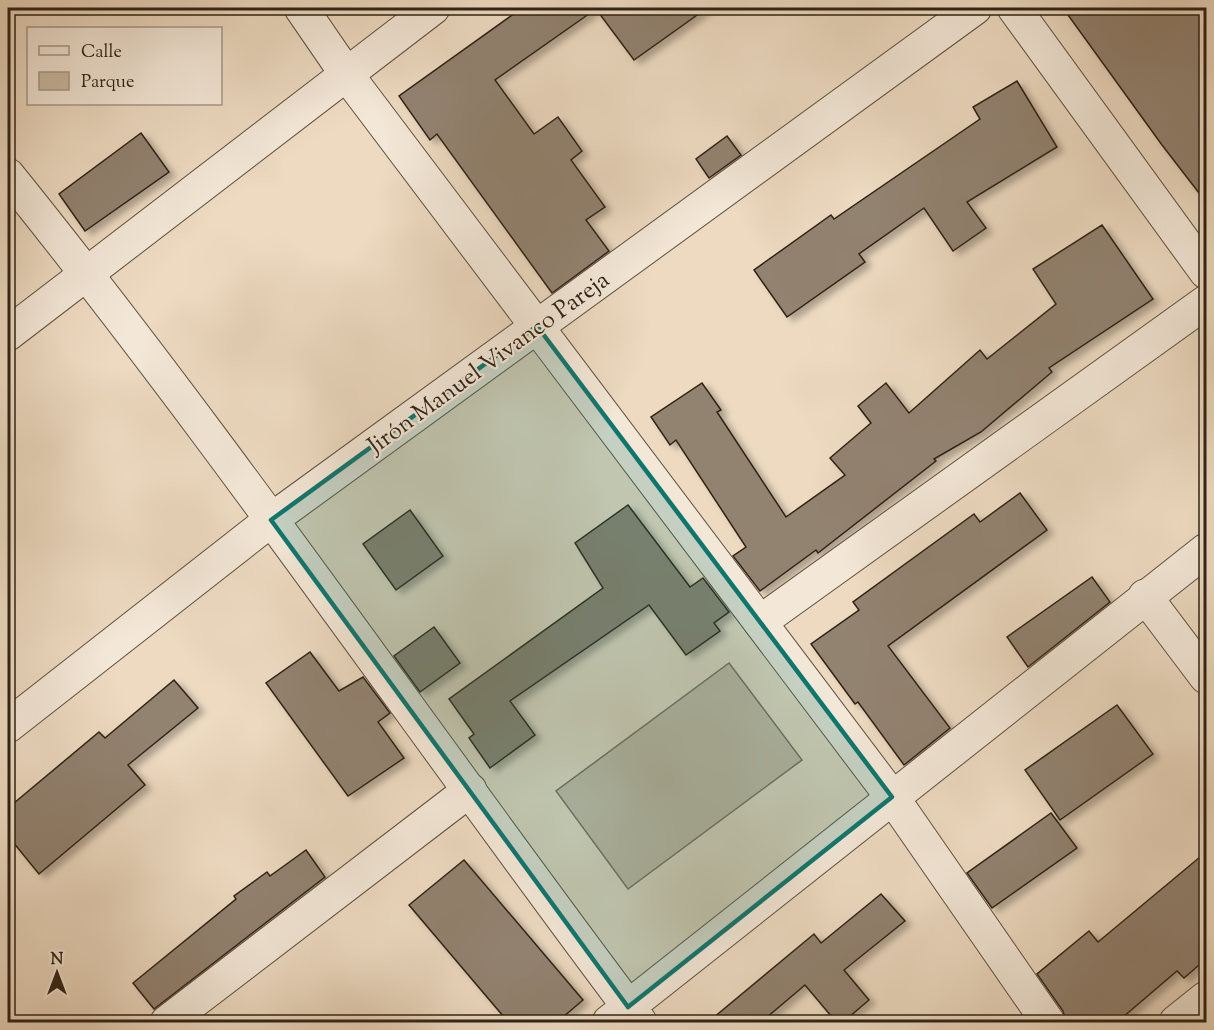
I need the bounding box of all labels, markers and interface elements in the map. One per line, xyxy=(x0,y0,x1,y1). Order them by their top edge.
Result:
legend xyxy=(27,27,222,105)
text: Calle xyxy=(81,40,122,66)
text: Parque xyxy=(81,70,134,96)
street label: Jirón Manuel Vivanco Pareja xyxy=(360,264,617,464)
north arrow xyxy=(27,943,87,1003)
text: N xyxy=(51,949,64,972)

